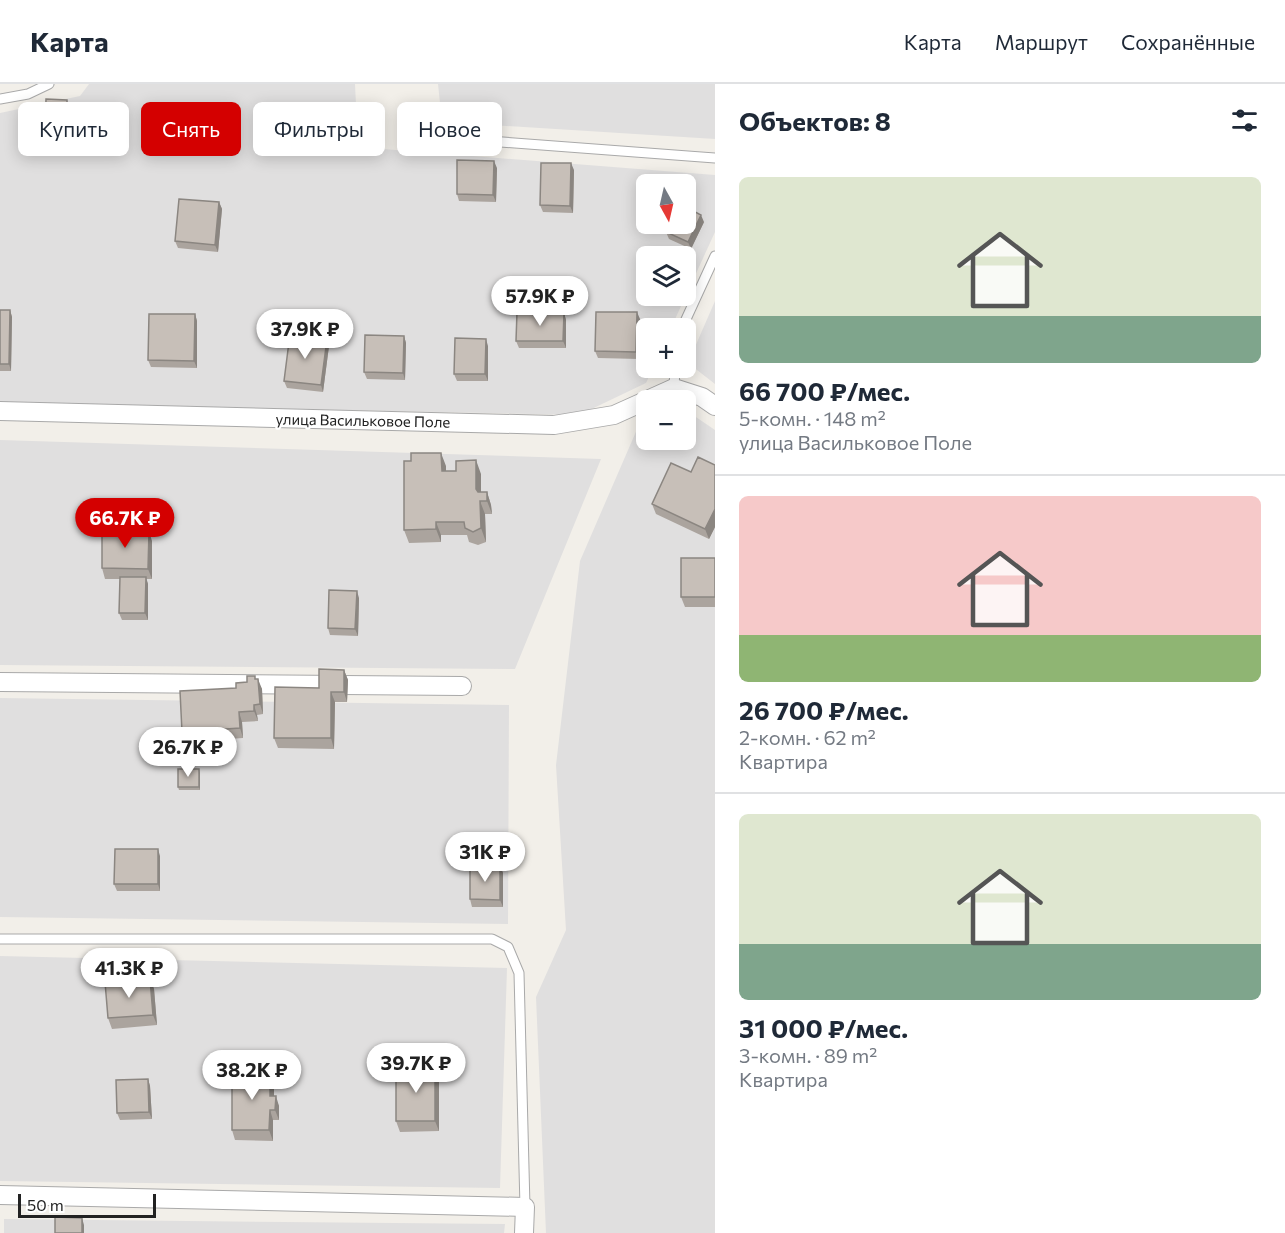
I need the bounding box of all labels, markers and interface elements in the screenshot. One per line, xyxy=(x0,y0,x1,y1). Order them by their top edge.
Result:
text: Карта xyxy=(30,24,109,58)
text: Карта xyxy=(904,29,962,54)
text: Маршрут xyxy=(995,29,1088,54)
text: Сохранённые xyxy=(1121,29,1255,54)
chip: Купить xyxy=(18,102,129,156)
chip: Снять xyxy=(141,102,241,156)
chip: Фильтры xyxy=(253,102,385,156)
chip: Новое xyxy=(397,102,502,156)
icon: filters xyxy=(1228,104,1261,137)
text: Объектов: 8 xyxy=(739,105,891,136)
north arrow xyxy=(636,174,696,234)
map controls xyxy=(636,174,696,450)
icon: home xyxy=(946,216,1054,324)
button: layers xyxy=(636,246,696,306)
pin: 57.9K ₽ xyxy=(485,276,595,327)
text: 57.9K ₽ xyxy=(505,283,575,307)
pin: 37.9K ₽ xyxy=(250,309,360,360)
text: 37.9K ₽ xyxy=(270,316,340,340)
button: + xyxy=(636,318,696,378)
text: 66 700 ₽/мес. xyxy=(739,375,910,406)
button: − xyxy=(636,390,696,450)
text: 5-комн. · 148 m² xyxy=(739,406,886,430)
street label: улица Васильковое Поле xyxy=(275,409,451,431)
text: улица Васильковое Поле xyxy=(739,430,972,454)
pin: 66.7K ₽ xyxy=(70,498,180,549)
text: 66.7K ₽ xyxy=(89,505,161,529)
icon: home xyxy=(946,535,1054,643)
text: 26 700 ₽/мес. xyxy=(739,694,909,725)
text: 2-комн. · 62 m² xyxy=(739,725,876,749)
pin: 26.7K ₽ xyxy=(133,727,243,778)
text: 26.7K ₽ xyxy=(153,734,223,758)
text: Квартира xyxy=(739,749,828,773)
pin: 31K ₽ xyxy=(443,832,527,883)
text: 31K ₽ xyxy=(459,839,511,863)
icon: home xyxy=(946,853,1054,961)
pin: 41.3K ₽ xyxy=(74,948,184,999)
text: 41.3K ₽ xyxy=(95,955,163,979)
text: 31 000 ₽/мес. xyxy=(739,1012,908,1043)
pin: 39.7K ₽ xyxy=(361,1043,471,1094)
text: 3-комн. · 89 m² xyxy=(739,1043,877,1067)
pin: 38.2K ₽ xyxy=(197,1050,307,1101)
text: 39.7K ₽ xyxy=(381,1050,451,1074)
text: 38.2K ₽ xyxy=(216,1057,288,1081)
text: Квартира xyxy=(739,1067,828,1091)
scale bar xyxy=(18,1191,156,1218)
text: 50 m xyxy=(27,1195,64,1214)

